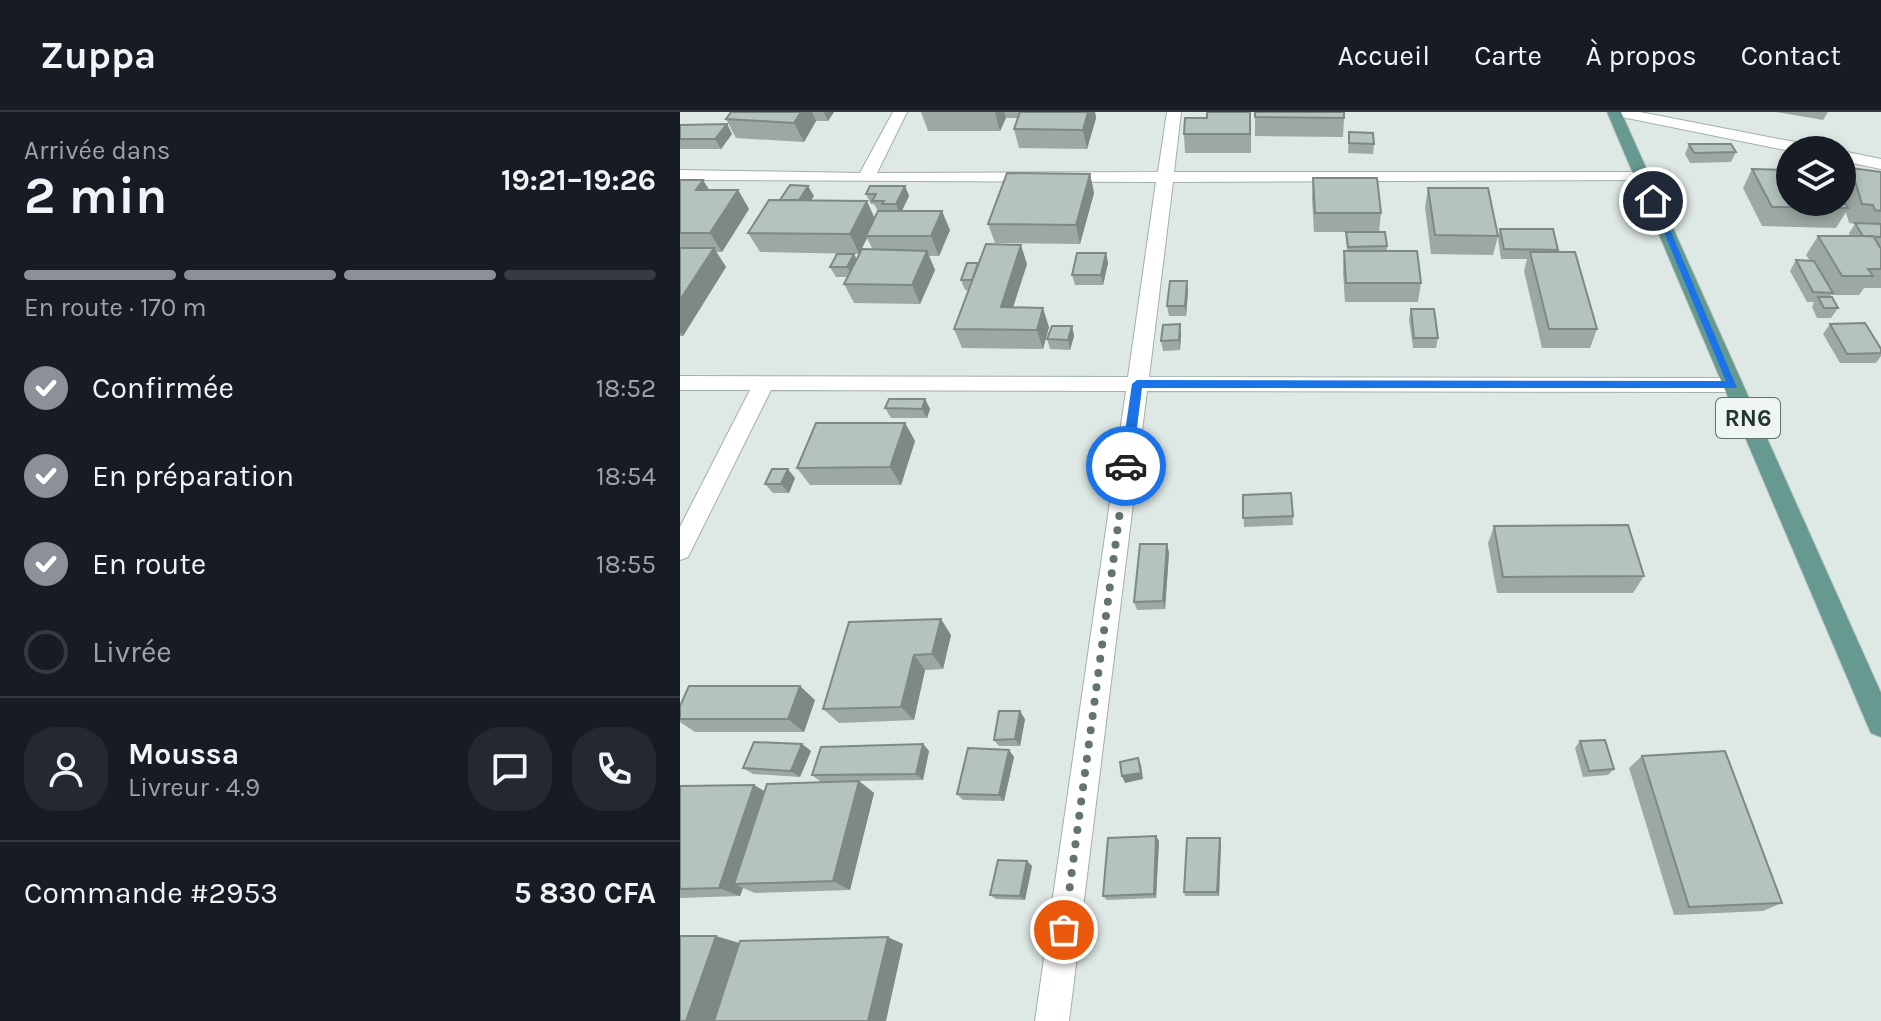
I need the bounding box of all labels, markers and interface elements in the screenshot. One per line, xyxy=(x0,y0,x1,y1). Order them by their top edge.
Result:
text: Zuppa xyxy=(40,33,156,78)
text: Accueil xyxy=(1338,39,1430,72)
text: Carte xyxy=(1474,39,1542,72)
text: À propos xyxy=(1586,39,1697,72)
text: Contact xyxy=(1741,39,1841,72)
text: Arrivée dans xyxy=(24,135,171,166)
map controls xyxy=(1776,136,1856,216)
button: layers xyxy=(1776,136,1856,216)
text: 19:21–19:26 xyxy=(501,162,656,198)
text: 2 min xyxy=(24,165,167,226)
pin xyxy=(1619,167,1687,235)
icon: home xyxy=(1631,179,1675,223)
text: En route · 170 m xyxy=(24,292,207,323)
icon: check xyxy=(24,366,68,410)
text: Confirmée xyxy=(92,370,234,406)
text: 18:52 xyxy=(596,373,656,404)
road number: RN6 xyxy=(1716,398,1780,438)
courier xyxy=(1086,426,1166,506)
icon: car xyxy=(1104,444,1148,488)
icon: check xyxy=(24,454,68,498)
text: En préparation xyxy=(92,458,294,494)
text: 18:54 xyxy=(596,461,656,492)
icon: check xyxy=(24,542,68,586)
text: En route xyxy=(92,546,206,582)
text: 18:55 xyxy=(596,549,656,580)
text: Livrée xyxy=(92,634,172,670)
button: person xyxy=(24,727,108,811)
button: chat xyxy=(468,727,552,811)
button: phone xyxy=(572,727,656,811)
text: Moussa xyxy=(128,736,239,772)
text: Livreur · 4.9 xyxy=(128,772,260,803)
text: Commande #2953 xyxy=(24,875,278,911)
text: 5 830 CFA xyxy=(514,875,656,911)
pin xyxy=(1030,896,1098,964)
icon: bag xyxy=(1042,908,1086,952)

